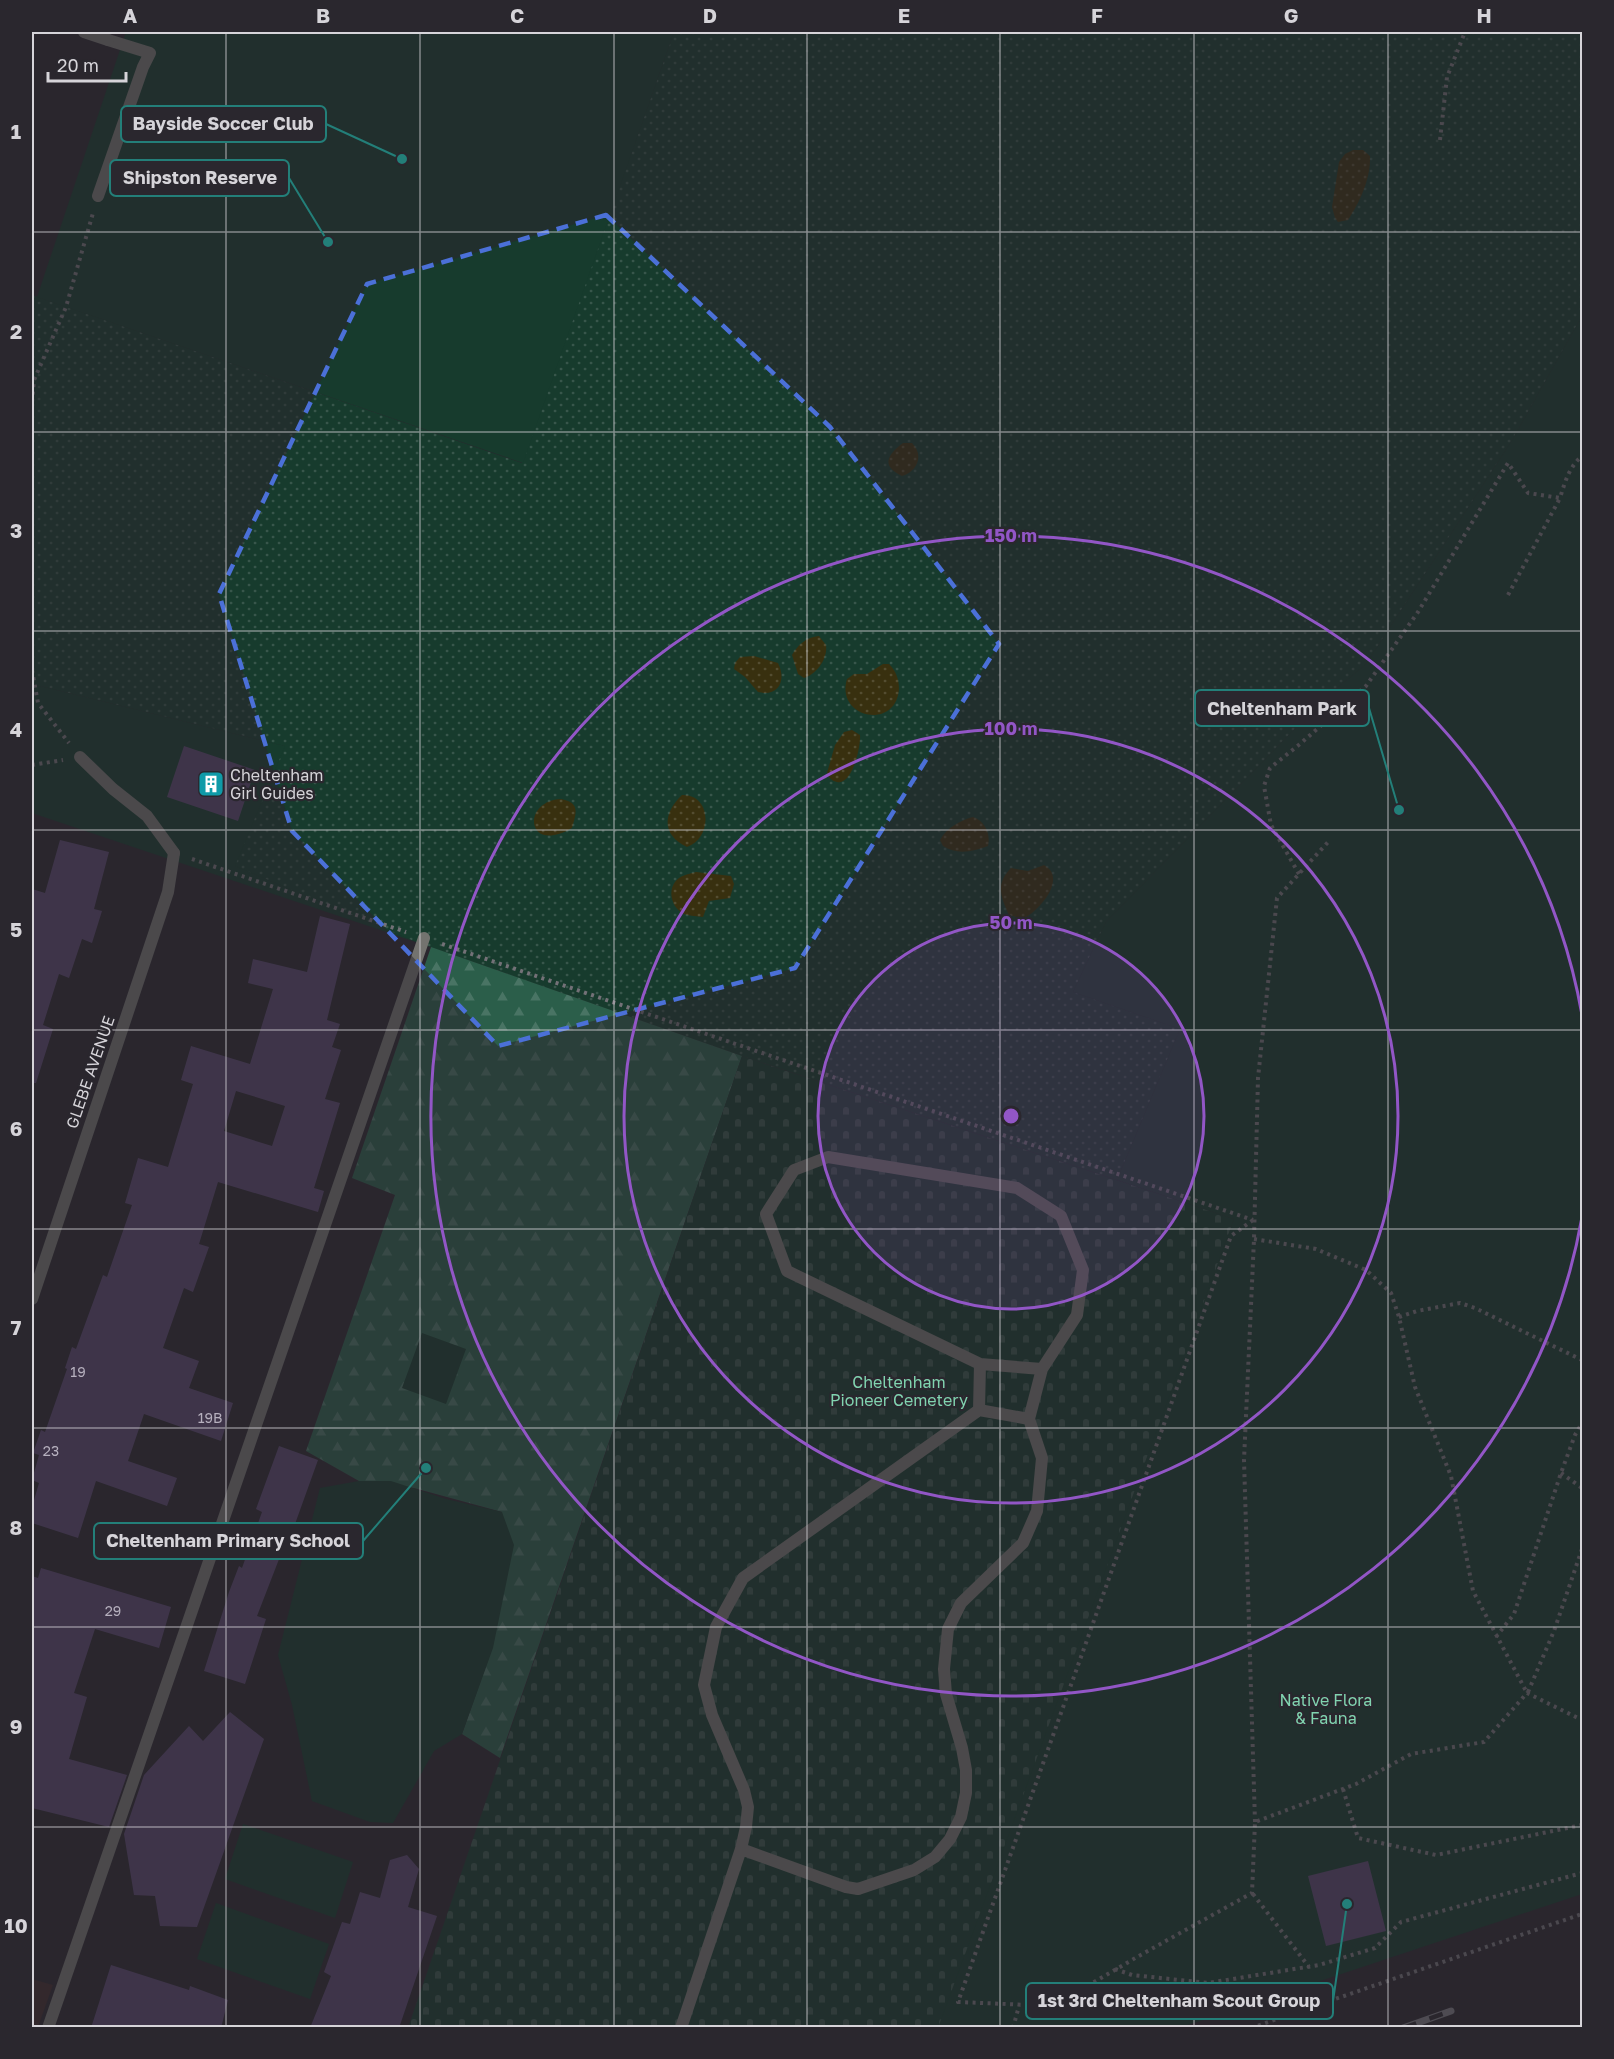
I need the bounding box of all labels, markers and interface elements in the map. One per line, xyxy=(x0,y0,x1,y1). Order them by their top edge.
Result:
text: A xyxy=(123,3,137,27)
text: B xyxy=(316,3,330,27)
text: C xyxy=(510,3,524,27)
text: D xyxy=(703,3,717,27)
text: E xyxy=(898,3,910,27)
text: F xyxy=(1091,3,1103,27)
text: G xyxy=(1284,3,1298,27)
text: H xyxy=(1476,3,1492,27)
scale bar xyxy=(48,45,126,83)
text: 20 m xyxy=(57,54,99,76)
callout: Bayside Soccer Club xyxy=(121,106,326,142)
text: Bayside Soccer Club xyxy=(133,112,313,134)
text: 1 xyxy=(11,119,21,143)
callout: Shipston Reserve xyxy=(110,160,289,196)
text: Shipston Reserve xyxy=(123,166,278,188)
text: 2 xyxy=(10,319,22,343)
text: 3 xyxy=(10,518,22,542)
text: 150 m xyxy=(985,524,1037,546)
callout: Cheltenham Park xyxy=(1195,690,1369,726)
text: Cheltenham Park xyxy=(1207,697,1358,719)
text: 4 xyxy=(10,717,22,741)
text: 100 m xyxy=(985,717,1037,739)
place label: Cheltenham Girl Guides xyxy=(230,765,323,803)
building icon: Cheltenham Girl Guides xyxy=(196,769,226,799)
text: 50 m xyxy=(990,911,1032,933)
text: 5 xyxy=(10,917,22,941)
street label: GLEBE AVENUE xyxy=(61,1013,119,1131)
centre of rings xyxy=(1001,1106,1021,1126)
text: 6 xyxy=(10,1116,22,1140)
text: 7 xyxy=(11,1315,22,1339)
house number: 19 xyxy=(70,1363,86,1380)
park label: Cheltenham Pioneer Cemetery xyxy=(830,1372,968,1410)
house number: 19B xyxy=(198,1409,222,1426)
house number: 23 xyxy=(43,1442,59,1459)
text: 8 xyxy=(10,1515,22,1539)
callout: Cheltenham Primary School xyxy=(94,1523,363,1559)
text: Cheltenham Primary School xyxy=(106,1529,350,1551)
house number: 29 xyxy=(105,1602,121,1619)
park label: Native Flora & Fauna xyxy=(1280,1690,1372,1728)
text: 9 xyxy=(10,1714,22,1738)
text: 10 xyxy=(4,1913,28,1937)
callout: 1st 3rd Cheltenham Scout Group xyxy=(1026,1983,1333,2019)
text: 1st 3rd Cheltenham Scout Group xyxy=(1038,1989,1320,2011)

